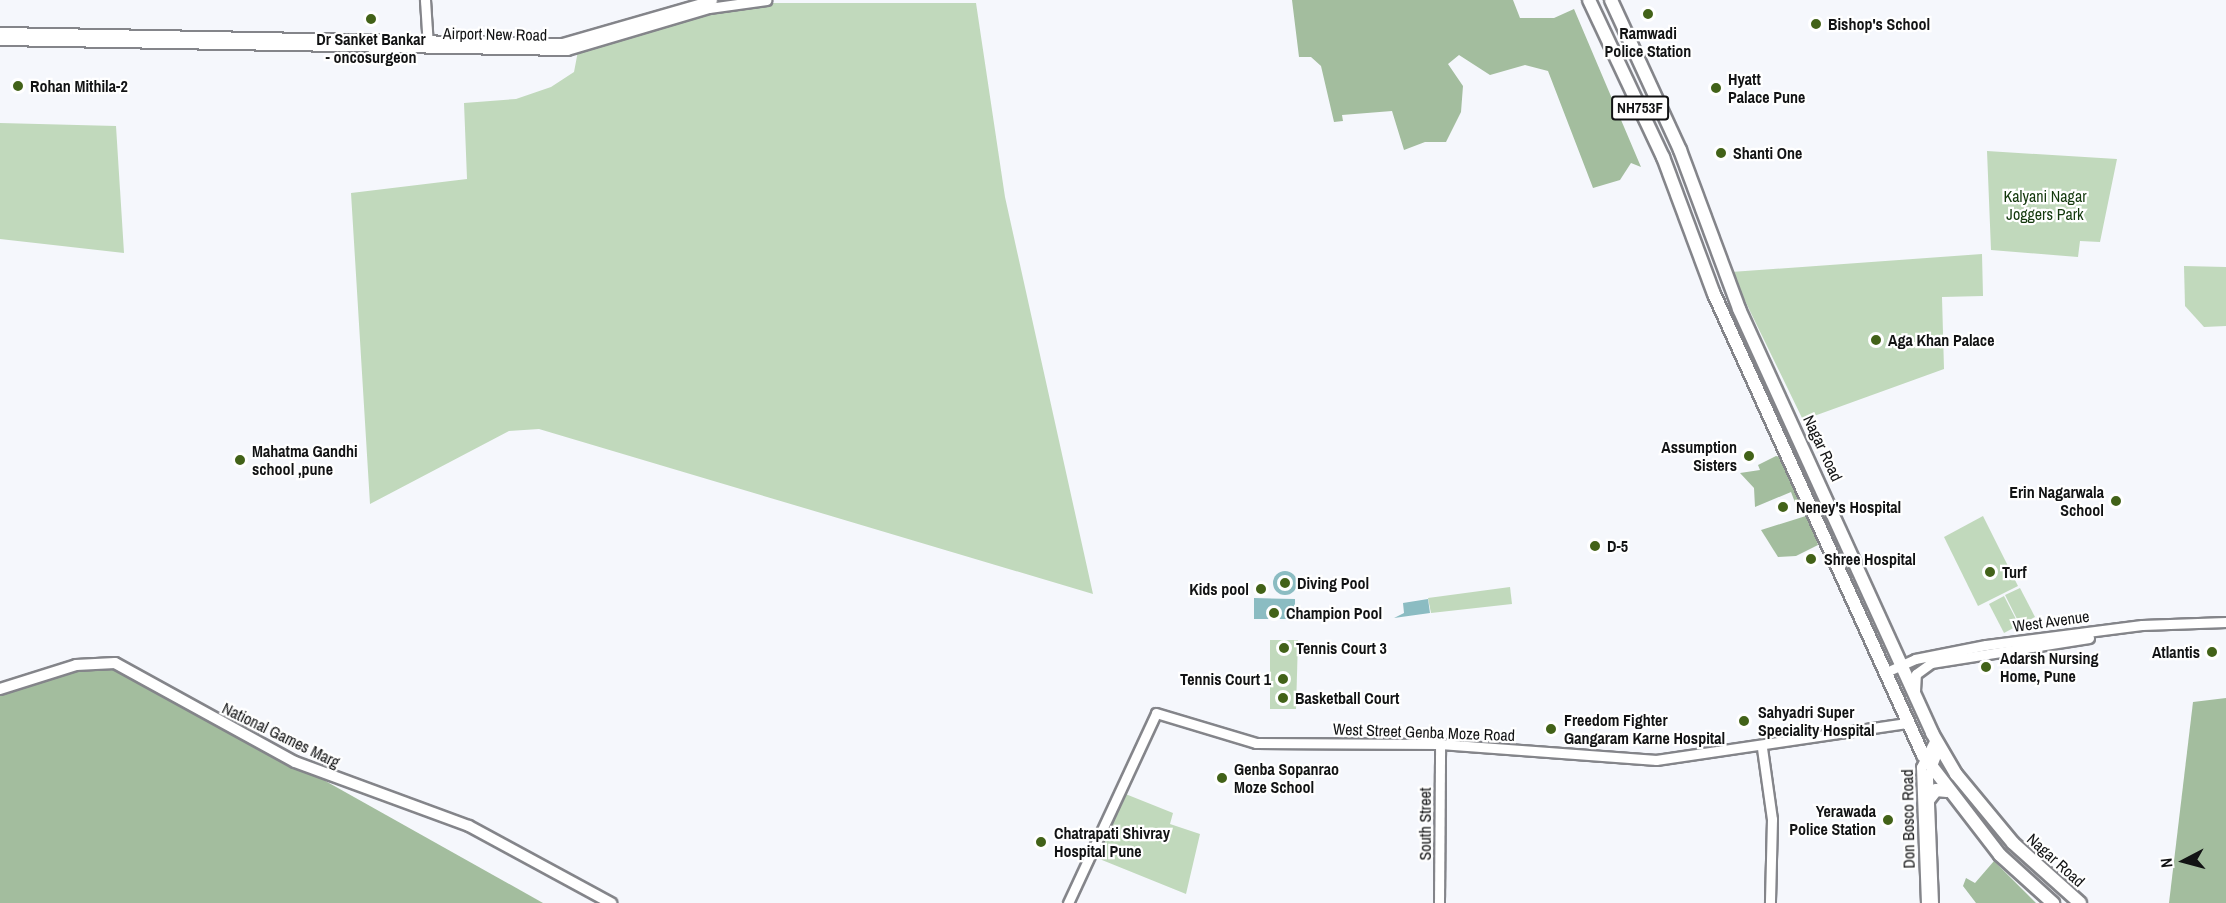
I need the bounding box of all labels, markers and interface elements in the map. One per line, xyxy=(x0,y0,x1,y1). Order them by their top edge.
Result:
marker: Ramwadi Police Station xyxy=(1641,7,1655,21)
marker: Dr Sanket Bankar - oncosurgeon xyxy=(362,10,380,28)
place label: Bishop's School xyxy=(1828,14,1930,34)
marker: Bishop's School xyxy=(1809,17,1823,31)
street label: Airport New Road xyxy=(443,23,547,45)
place label: Ramwadi Police Station xyxy=(1605,23,1691,61)
place label: Dr Sanket Bankar - oncosurgeon xyxy=(316,29,426,67)
place label: Hyatt Palace Pune xyxy=(1728,69,1805,107)
place label: Rohan Mithila-2 xyxy=(30,76,128,96)
marker: Rohan Mithila-2 xyxy=(11,79,25,93)
marker: Hyatt Palace Pune xyxy=(1709,81,1723,95)
road number: NH753F xyxy=(1610,96,1670,120)
place label: Shanti One xyxy=(1733,143,1802,163)
marker: Shanti One xyxy=(1714,146,1728,160)
park label: Kalyani Nagar Joggers Park xyxy=(2003,186,2087,224)
place label: Aga Khan Palace xyxy=(1888,330,1994,350)
marker: Aga Khan Palace xyxy=(1869,333,1883,347)
street label: Nagar Road xyxy=(1799,412,1847,484)
place label: Assumption Sisters xyxy=(1661,437,1737,475)
place label: Mahatma Gandhi school ,pune xyxy=(252,441,358,479)
marker: Assumption Sisters xyxy=(1742,449,1756,463)
marker: Mahatma Gandhi school ,pune xyxy=(233,453,247,467)
place label: Erin Nagarwala School xyxy=(2009,482,2104,520)
marker: Erin Nagarwala School xyxy=(2109,494,2123,508)
place label: Neney's Hospital xyxy=(1796,497,1901,517)
marker: Neney's Hospital xyxy=(1774,498,1792,516)
place label: D-5 xyxy=(1607,536,1628,556)
marker: D-5 xyxy=(1588,539,1602,553)
place label: Shree Hospital xyxy=(1824,549,1916,569)
marker: Shree Hospital xyxy=(1802,550,1820,568)
place label: Turf xyxy=(2002,562,2027,582)
marker: Turf xyxy=(1983,565,1997,579)
place label: Diving Pool xyxy=(1297,573,1369,593)
marker: Diving Pool xyxy=(1278,576,1292,590)
place label: Kids pool xyxy=(1189,579,1249,599)
marker: Kids pool xyxy=(1254,582,1268,596)
place label: Champion Pool xyxy=(1286,603,1382,623)
marker: Champion Pool xyxy=(1267,606,1281,620)
street label: West Avenue xyxy=(2011,606,2091,636)
place label: Tennis Court 3 xyxy=(1296,638,1387,658)
marker: Tennis Court 3 xyxy=(1277,641,1291,655)
place label: Atlantis xyxy=(2152,642,2200,662)
marker: Atlantis xyxy=(2205,645,2219,659)
place label: Adarsh Nursing Home, Pune xyxy=(2000,648,2098,686)
marker: Adarsh Nursing Home, Pune xyxy=(1977,658,1995,676)
place label: Tennis Court 1 xyxy=(1180,669,1271,689)
marker: Tennis Court 1 xyxy=(1276,672,1290,686)
place label: Basketball Court xyxy=(1295,688,1399,708)
marker: Basketball Court xyxy=(1276,691,1290,705)
street label: National Games Marg xyxy=(219,698,343,772)
place label: Sahyadri Super Speciality Hospital xyxy=(1758,702,1875,740)
place label: Freedom Fighter Gangaram Karne Hospital xyxy=(1564,710,1725,748)
marker: Sahyadri Super Speciality Hospital xyxy=(1735,712,1753,730)
street label: West Street Genba Moze Road xyxy=(1333,719,1515,745)
marker: Freedom Fighter Gangaram Karne Hospital xyxy=(1542,720,1560,738)
place label: Genba Sopanrao Moze School xyxy=(1234,759,1339,797)
street label: Don Bosco Road xyxy=(1898,769,1918,869)
marker: Genba Sopanrao Moze School xyxy=(1215,771,1229,785)
street label: South Street xyxy=(1415,788,1435,860)
place label: Yerawada Police Station xyxy=(1789,801,1876,839)
marker: Yerawada Police Station xyxy=(1881,813,1895,827)
place label: Chatrapati Shivray Hospital Pune xyxy=(1054,823,1170,861)
street label: Nagar Road xyxy=(2023,829,2089,891)
north arrow xyxy=(2154,831,2214,891)
marker: Chatrapati Shivray Hospital Pune xyxy=(1032,833,1050,851)
text: N xyxy=(2155,857,2178,869)

